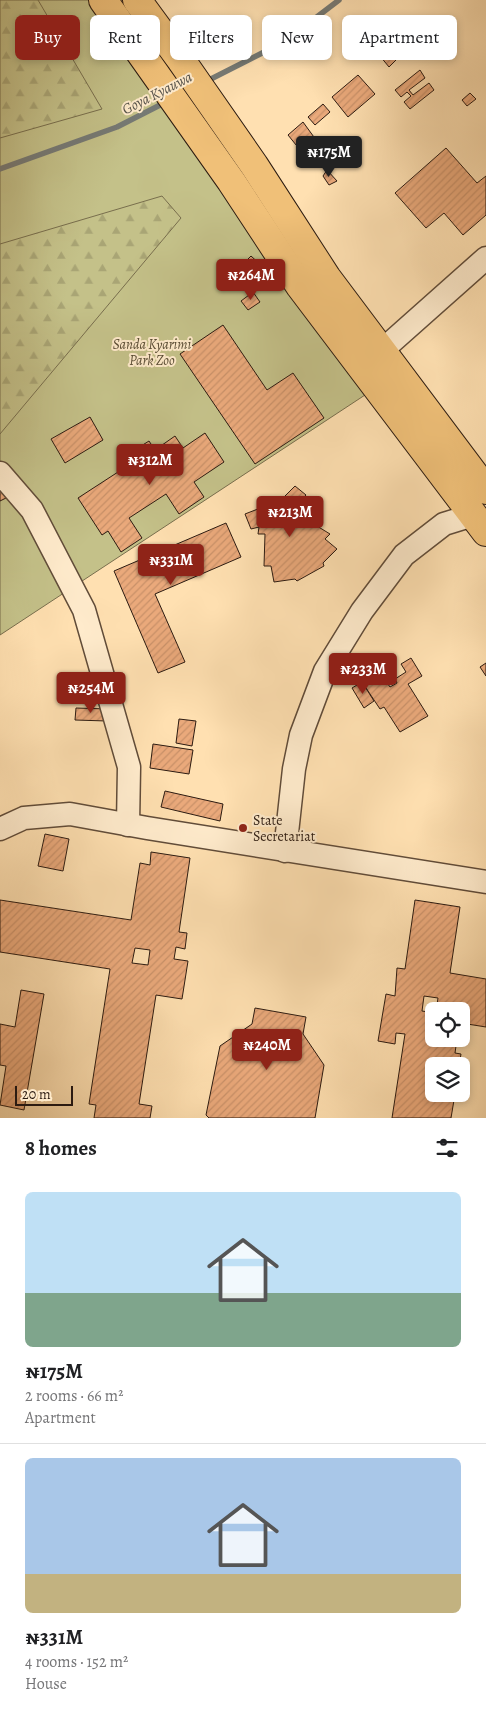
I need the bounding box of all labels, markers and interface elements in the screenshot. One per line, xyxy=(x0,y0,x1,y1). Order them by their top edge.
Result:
chip: Buy xyxy=(15,15,80,60)
chip: Rent xyxy=(90,15,160,60)
chip: Filters xyxy=(170,15,252,60)
chip: New xyxy=(262,15,332,60)
chip: Apartment xyxy=(342,15,457,60)
water label: Goya Kyauwa xyxy=(119,67,196,119)
pin: ₦175M xyxy=(294,136,364,178)
text: ₦175M xyxy=(307,141,351,163)
pin: ₦264M xyxy=(216,258,286,301)
text: ₦264M xyxy=(227,264,275,286)
park label: Sanda Kyarimi Park Zoo xyxy=(113,335,192,370)
pin: ₦312M xyxy=(115,444,185,486)
text: ₦312M xyxy=(127,449,173,471)
pin: ₦213M xyxy=(255,496,325,538)
text: ₦213M xyxy=(267,501,313,523)
pin: ₦331M xyxy=(136,544,206,586)
text: ₦331M xyxy=(149,549,193,571)
pin: ₦233M xyxy=(328,652,398,695)
text: ₦233M xyxy=(340,658,386,680)
pin: ₦254M xyxy=(56,672,126,714)
text: ₦254M xyxy=(68,677,114,699)
place label: State Secretariat xyxy=(253,811,316,846)
marker: State Secretariat xyxy=(237,822,249,834)
map controls xyxy=(425,1002,470,1102)
button: locate xyxy=(425,1002,470,1047)
pin: ₦240M xyxy=(232,1028,302,1071)
text: ₦240M xyxy=(243,1034,291,1056)
button: layers xyxy=(425,1057,470,1102)
scale bar xyxy=(15,1083,72,1106)
text: 20 m xyxy=(22,1085,51,1104)
text: 8 homes xyxy=(25,1134,97,1162)
icon: filters xyxy=(433,1134,461,1162)
icon: home xyxy=(198,1225,288,1315)
text: ₦175M xyxy=(25,1357,83,1385)
text: 2 rooms · 66 m² xyxy=(25,1385,123,1407)
text: Apartment xyxy=(25,1407,96,1429)
icon: home xyxy=(198,1490,288,1580)
text: ₦331M xyxy=(25,1623,83,1651)
text: 4 rooms · 152 m² xyxy=(25,1651,128,1673)
text: House xyxy=(25,1673,67,1695)

